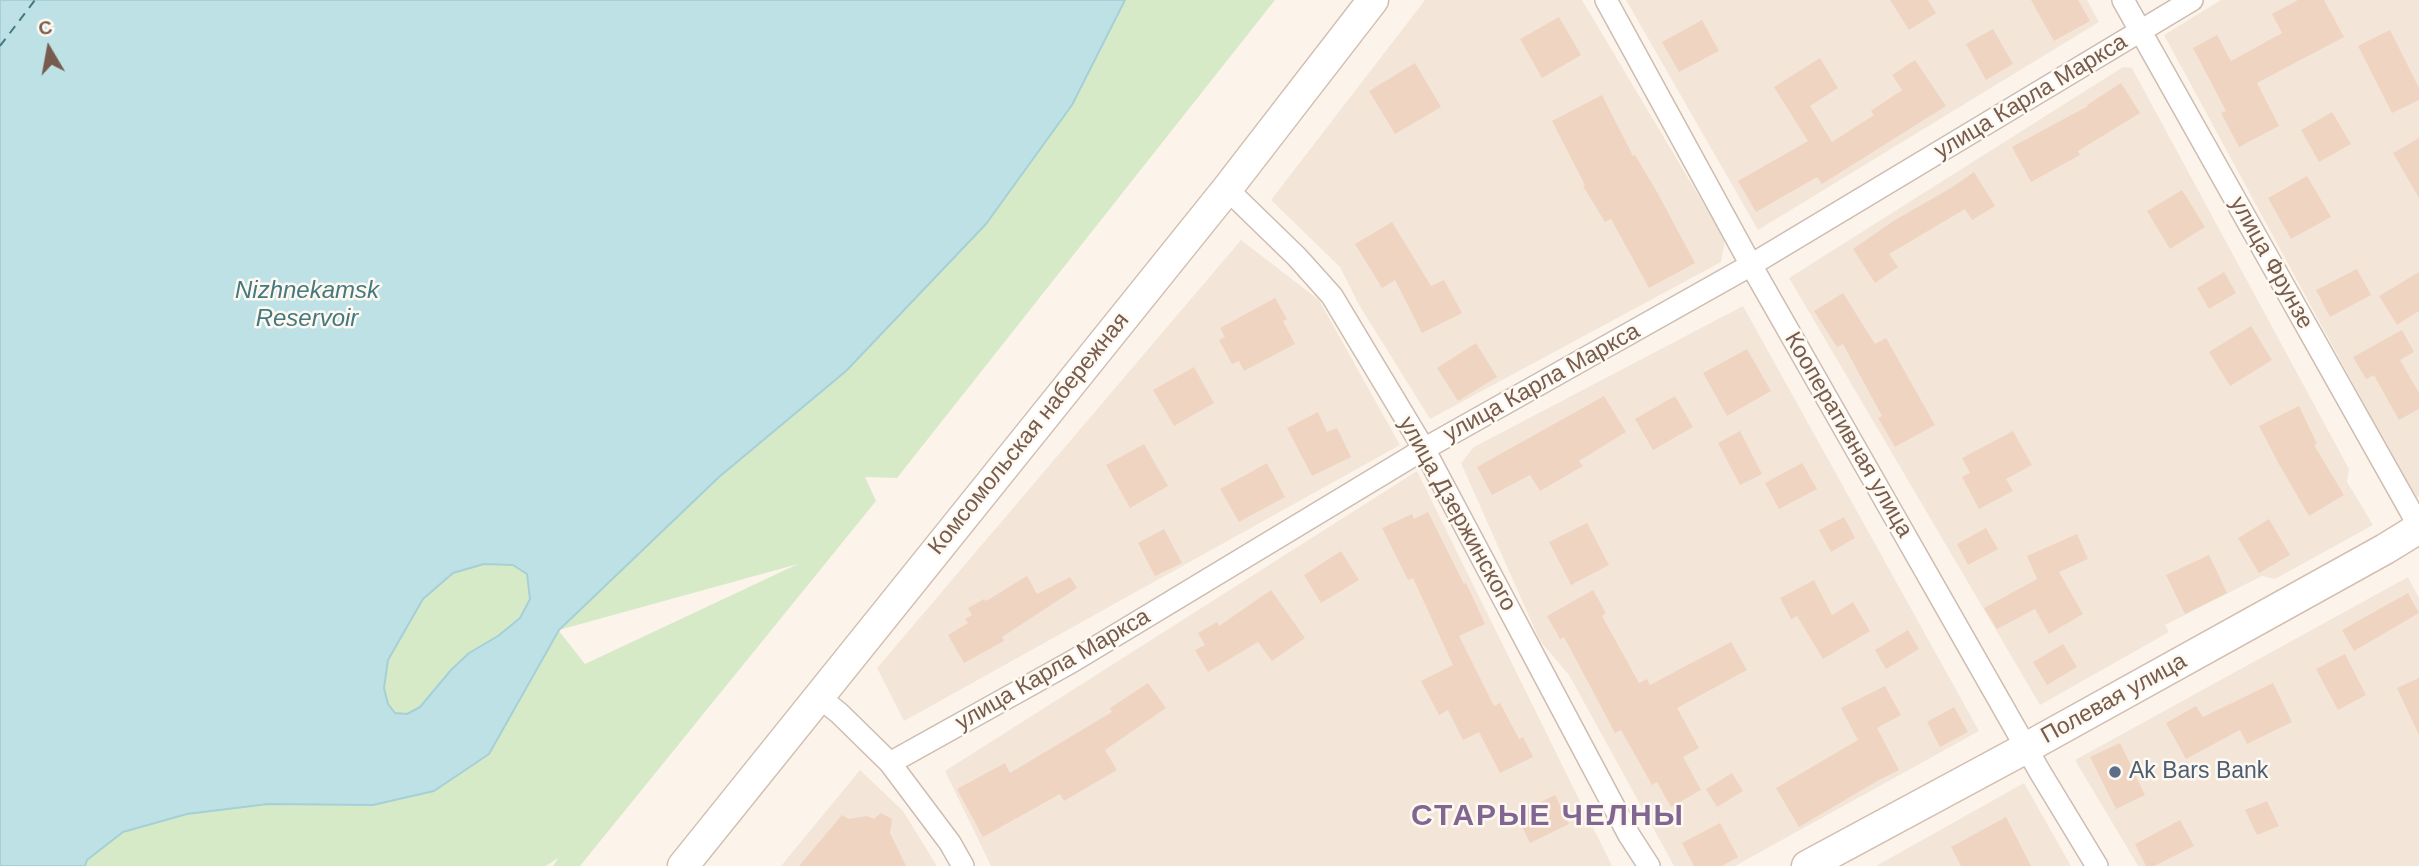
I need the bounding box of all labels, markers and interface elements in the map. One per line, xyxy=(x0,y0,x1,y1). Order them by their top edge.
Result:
north arrow xyxy=(14,14,84,84)
text: С xyxy=(37,16,54,39)
street label: улица Карла Маркса xyxy=(1930,29,2132,165)
street label: улица Фрунзе xyxy=(2223,192,2319,334)
water label: Nizhnekamsk Reservoir xyxy=(235,277,379,333)
street label: Комсомольская набережная xyxy=(923,307,1135,561)
street label: улица Карла Маркса xyxy=(1439,318,1645,448)
street label: Кооперативная улица xyxy=(1778,327,1918,543)
street label: улица Дзержинского xyxy=(1392,412,1522,616)
street label: улица Карла Маркса xyxy=(951,603,1155,737)
street label: Полевая улица xyxy=(2037,648,2191,750)
place label: Ak Bars Bank xyxy=(2129,758,2268,786)
marker: Ak Bars Bank xyxy=(2107,764,2123,780)
district label: СТАРЫЕ ЧЕЛНЫ xyxy=(1413,799,1683,835)

